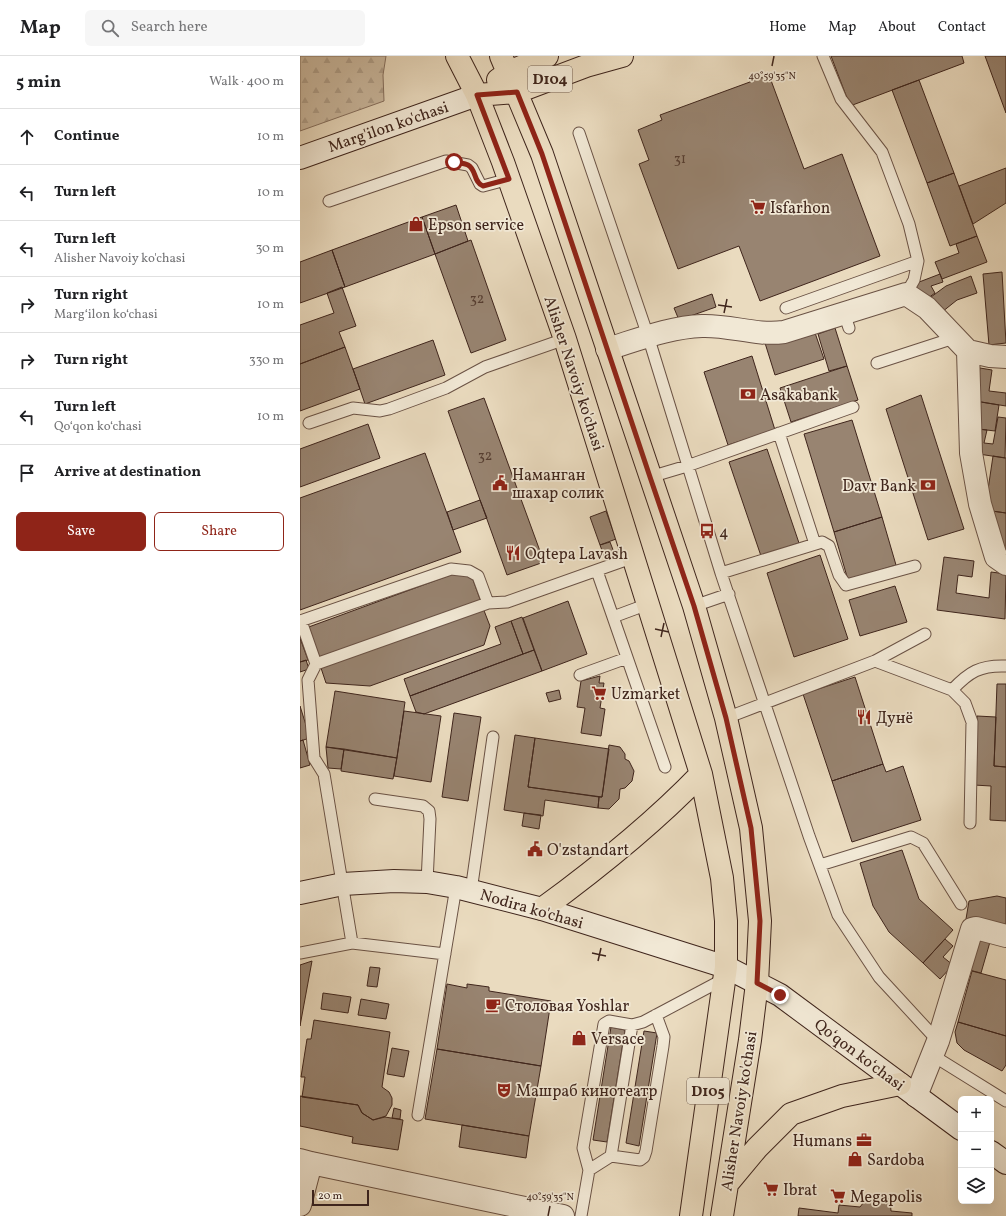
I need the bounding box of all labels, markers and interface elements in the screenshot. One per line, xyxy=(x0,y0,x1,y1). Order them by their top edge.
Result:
search box xyxy=(85,10,365,46)
text: Map xyxy=(20,15,61,41)
icon: search xyxy=(99,17,121,39)
text: Search here xyxy=(131,17,208,38)
text: Home xyxy=(769,18,806,37)
text: Map xyxy=(828,18,856,37)
text: About xyxy=(878,18,916,37)
text: Contact xyxy=(938,18,986,37)
road number: D104 xyxy=(528,66,572,92)
text: 40°59'35"N xyxy=(748,69,796,83)
text: 5 min xyxy=(16,71,61,94)
text: Walk · 400 m xyxy=(209,73,284,91)
street label: Marg'ilon ko'chasi xyxy=(325,97,452,159)
icon: ahead xyxy=(16,126,38,148)
text: Continue xyxy=(54,126,119,147)
text: 10 m xyxy=(257,128,284,146)
house number: 31 xyxy=(674,150,686,169)
route start xyxy=(445,153,463,171)
icon: left xyxy=(16,182,38,204)
text: Turn left xyxy=(54,182,116,203)
text: 10 m xyxy=(257,184,284,202)
supermarket icon: Isfarhon xyxy=(749,198,767,216)
place label: Isfarhon xyxy=(770,198,830,220)
shop icon: Epson service xyxy=(407,215,425,233)
place label: Epson service xyxy=(428,215,524,237)
text: Turn left xyxy=(54,229,116,250)
icon: left xyxy=(16,238,38,260)
text: 30 m xyxy=(256,240,284,258)
text: Alisher Navoiy ko'chasi xyxy=(54,250,185,268)
text: Turn right xyxy=(54,285,128,306)
house number: 32 xyxy=(470,290,484,309)
street label: Alisher Navoiy ko'chasi xyxy=(538,293,609,454)
icon: right xyxy=(16,294,38,316)
text: 10 m xyxy=(257,296,284,314)
text: Margʻilon koʻchasi xyxy=(54,306,158,324)
icon: right xyxy=(16,350,38,372)
text: Turn right xyxy=(54,350,128,371)
text: 330 m xyxy=(249,352,284,370)
bank icon: Asakabank xyxy=(739,385,757,403)
place label: Asakabank xyxy=(760,385,838,407)
text: Turn left xyxy=(54,397,116,418)
icon: left xyxy=(16,406,38,428)
text: 10 m xyxy=(257,408,284,426)
text: Qoʻqon koʻchasi xyxy=(54,418,142,436)
house number: 32 xyxy=(478,447,492,466)
icon: arrive xyxy=(16,462,38,484)
text: Arrive at destination xyxy=(54,462,201,483)
place label: Наманган шахар солик xyxy=(512,465,604,505)
public building icon: Наманган шахар солик xyxy=(491,474,509,492)
place label: Davr Bank xyxy=(842,476,916,498)
bank icon: Davr Bank xyxy=(919,476,937,494)
button: Save xyxy=(16,512,146,551)
button: Share xyxy=(154,512,284,551)
bus stop icon: 4 xyxy=(698,522,716,540)
place label: 4 xyxy=(719,522,729,544)
restaurant icon: Oqtepa Lavash xyxy=(504,544,522,562)
place label: Oqtepa Lavash xyxy=(525,544,628,566)
supermarket icon: Uzmarket xyxy=(590,684,608,702)
place label: Uzmarket xyxy=(611,684,681,706)
restaurant icon: Дунё xyxy=(855,708,873,726)
place label: Дунё xyxy=(876,708,913,730)
public building icon: O'zstandart xyxy=(526,840,544,858)
place label: O'zstandart xyxy=(547,840,629,862)
street label: Nodira ko'chasi xyxy=(477,885,586,935)
route end xyxy=(771,986,789,1004)
cafe icon: Столовая Yoshlar xyxy=(484,996,502,1014)
place label: Столовая Yoshlar xyxy=(505,996,630,1018)
street label: Qoʻqon koʻchasi xyxy=(809,1014,909,1097)
shop icon: Versace xyxy=(570,1029,588,1047)
place label: Versace xyxy=(591,1029,644,1051)
street label: Alisher Navoiy ko'chasi xyxy=(716,1030,764,1193)
road number: D105 xyxy=(687,1078,729,1104)
theatre icon: Машраб кинотеатр xyxy=(495,1081,513,1099)
place label: Машраб кинотеатр xyxy=(516,1081,657,1103)
map controls xyxy=(958,1096,994,1204)
button: + xyxy=(958,1096,994,1132)
place label: Humans xyxy=(792,1131,852,1153)
office icon: Humans xyxy=(855,1131,873,1149)
button: − xyxy=(958,1132,994,1168)
shop icon: Sardoba xyxy=(846,1150,864,1168)
place label: Sardoba xyxy=(867,1150,925,1172)
button: layers xyxy=(958,1168,994,1204)
supermarket icon: Ibrat xyxy=(762,1180,780,1198)
place label: Ibrat xyxy=(783,1180,818,1202)
supermarket icon: Megapolis xyxy=(829,1187,847,1205)
place label: Megapolis xyxy=(850,1187,922,1209)
scale bar xyxy=(312,1188,369,1207)
text: 20 m xyxy=(318,1189,342,1204)
text: 40°59'35"N xyxy=(526,1190,574,1204)

